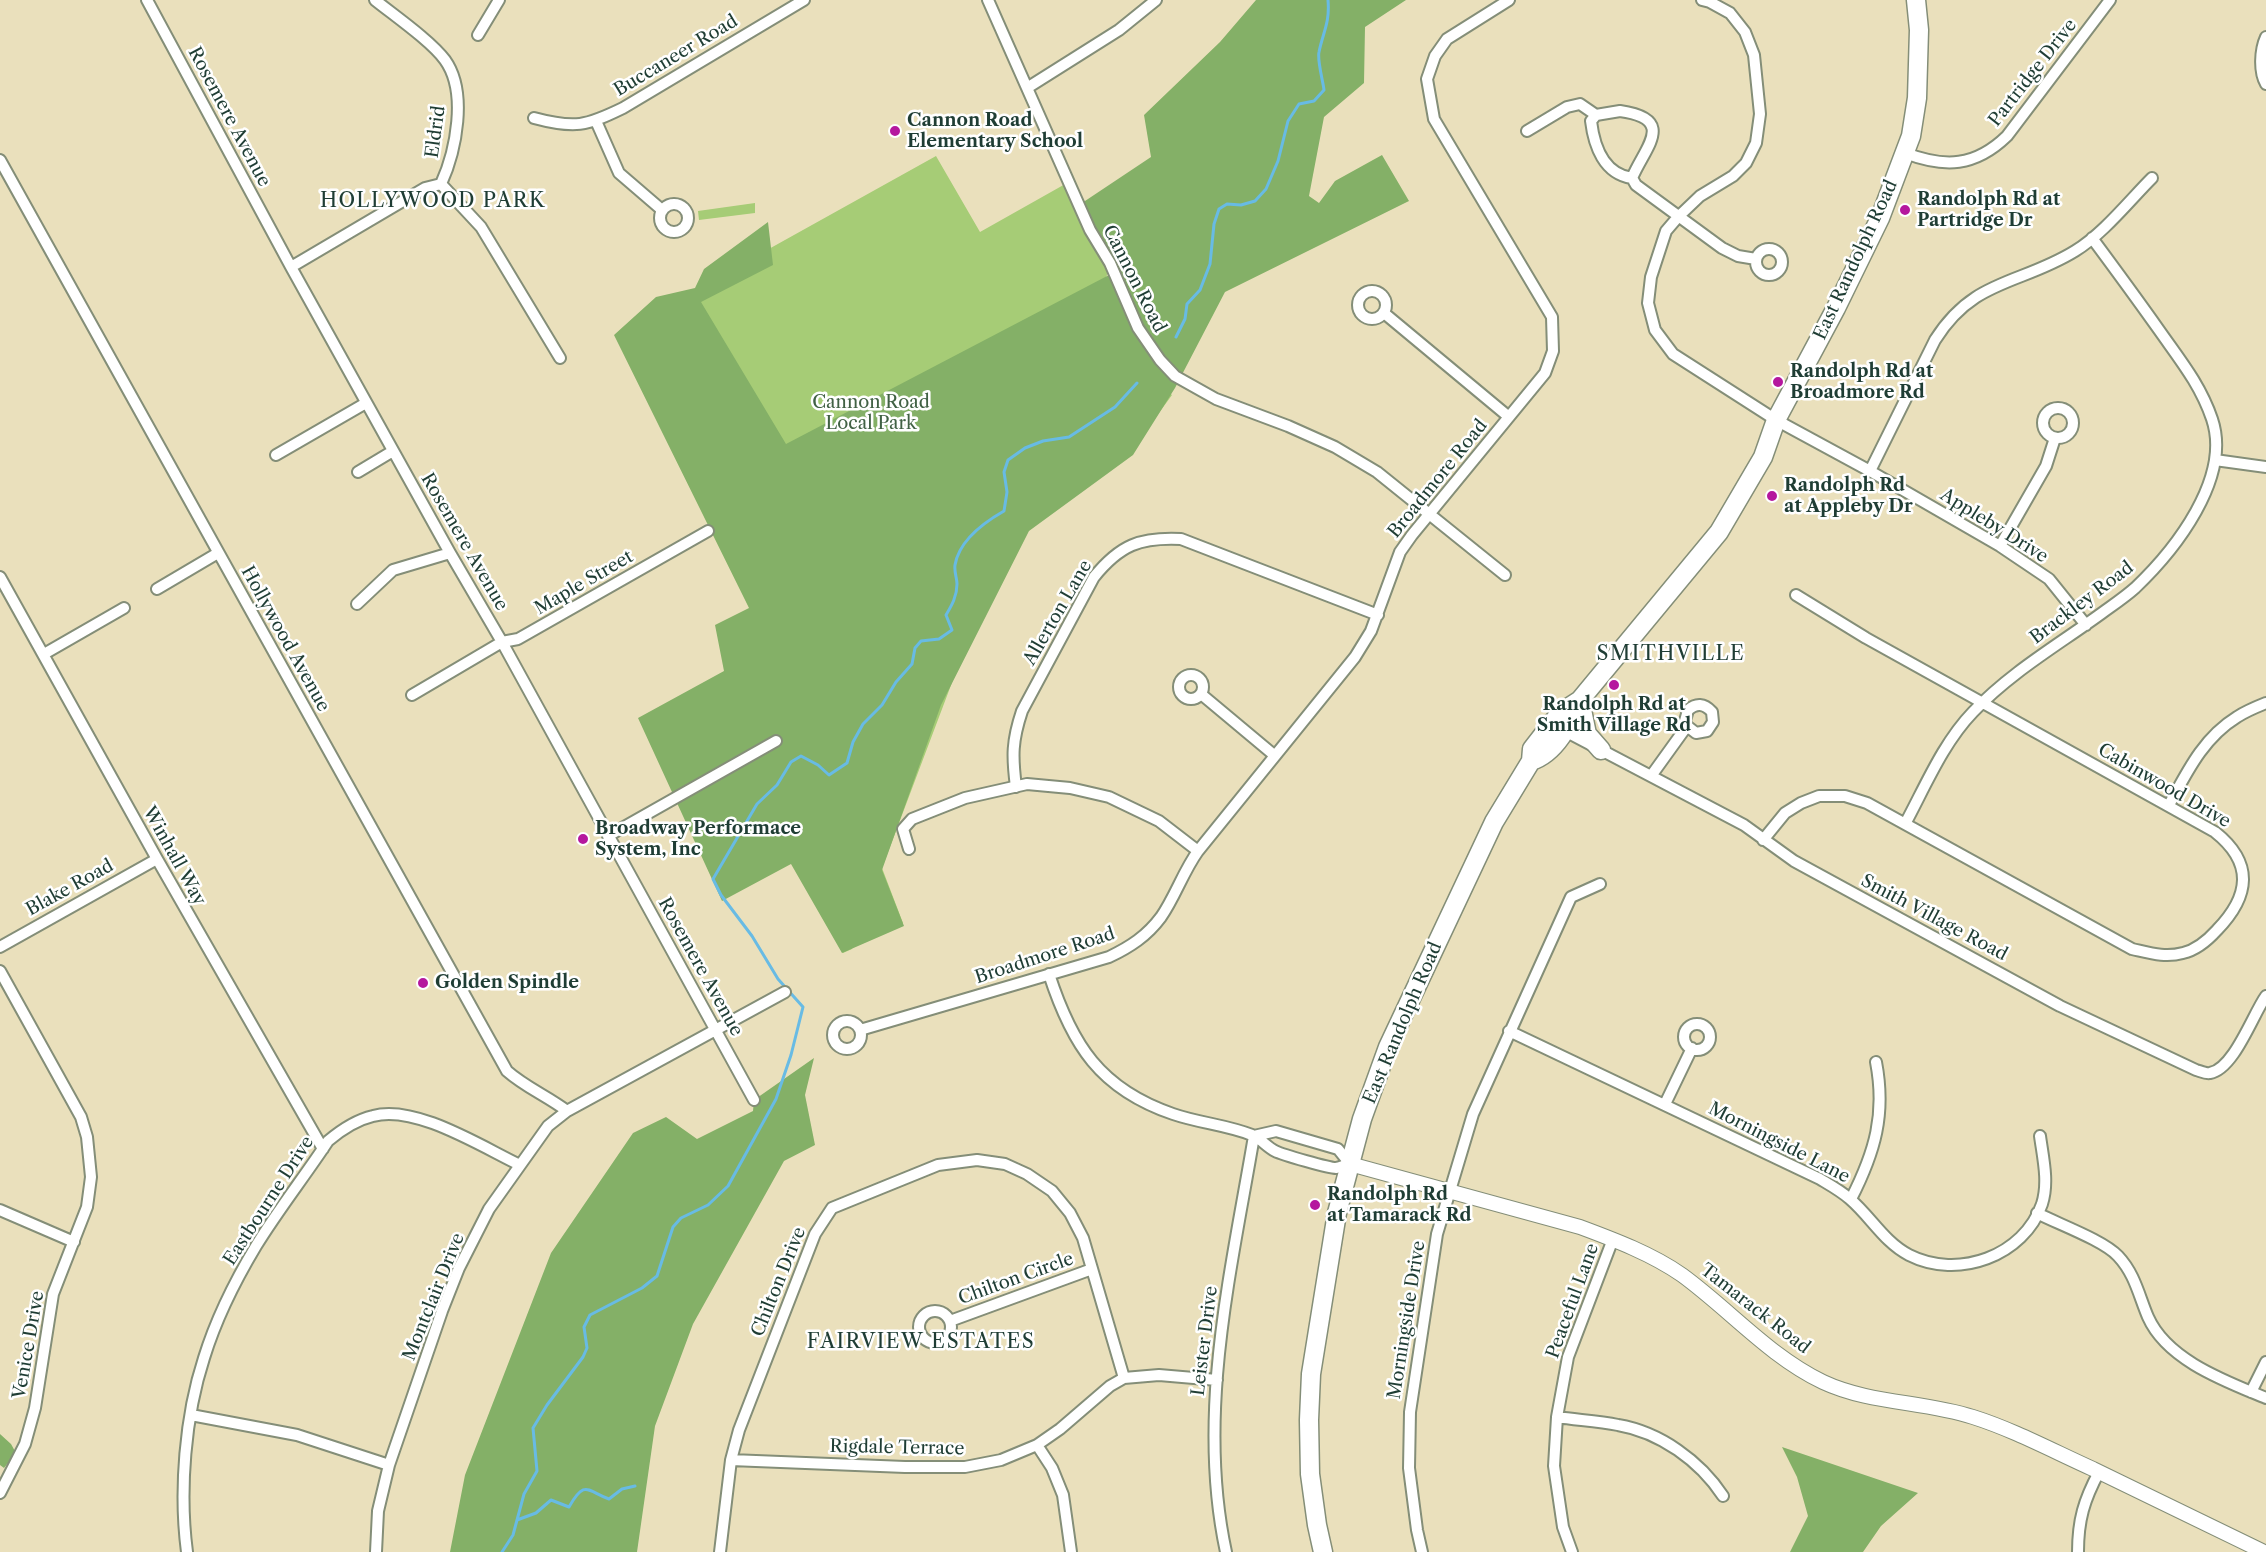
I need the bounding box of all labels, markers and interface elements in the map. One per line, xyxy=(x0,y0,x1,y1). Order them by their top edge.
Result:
street label: Buccaneer Road xyxy=(610,11,742,101)
street label: Partridge Drive xyxy=(1984,15,2082,131)
street label: Rosemere Avenue xyxy=(183,43,275,191)
street label: Eldrid xyxy=(422,104,450,160)
place label: Cannon Road Elementary School xyxy=(907,110,1083,152)
marker: Cannon Road Elementary School xyxy=(888,124,902,138)
street label: East Randolph Road xyxy=(1809,177,1903,343)
district label: HOLLYWOOD PARK xyxy=(320,189,546,213)
place label: Randolph Rd at Partridge Dr xyxy=(1917,189,2060,232)
marker: Randolph Rd at Partridge Dr xyxy=(1898,203,1912,217)
street label: Cannon Road xyxy=(1098,222,1170,336)
place label: Randolph Rd at Broadmore Rd xyxy=(1790,361,1933,404)
marker: Randolph Rd at Broadmore Rd xyxy=(1771,375,1785,389)
park label: Cannon Road Local Park xyxy=(812,392,930,434)
street label: Broadmore Road xyxy=(1384,416,1492,542)
street label: Rosemere Avenue xyxy=(416,469,512,615)
place label: Randolph Rd at Appleby Dr xyxy=(1784,475,1913,518)
street label: Appleby Drive xyxy=(1936,484,2052,568)
marker: Randolph Rd at Appleby Dr xyxy=(1765,489,1779,503)
street label: Maple Street xyxy=(531,546,637,620)
street label: Allerton Lane xyxy=(1019,557,1097,669)
street label: Brackley Road xyxy=(2026,557,2138,649)
street label: Hollywood Avenue xyxy=(236,563,334,715)
district label: SMITHVILLE xyxy=(1597,642,1745,666)
marker: Randolph Rd at Smith Village Rd xyxy=(1607,678,1621,692)
place label: Randolph Rd at Smith Village Rd xyxy=(1537,694,1691,736)
street label: Cabinwood Drive xyxy=(2094,739,2234,833)
street label: Winhall Way xyxy=(138,803,210,909)
place label: Broadway Performace System, Inc xyxy=(595,818,801,860)
marker: Broadway Performace System, Inc xyxy=(576,832,590,846)
street label: Blake Road xyxy=(23,855,117,921)
street label: Smith Village Road xyxy=(1857,870,2011,966)
street label: Rosemere Avenue xyxy=(653,894,747,1040)
street label: Broadmore Road xyxy=(972,923,1118,989)
street label: East Randolph Road xyxy=(1359,939,1447,1107)
place label: Golden Spindle xyxy=(435,972,579,994)
marker: Golden Spindle xyxy=(416,976,430,990)
street label: Morningside Lane xyxy=(1705,1098,1853,1188)
street label: Eastbourne Drive xyxy=(219,1132,319,1270)
place label: Randolph Rd at Tamarack Rd xyxy=(1327,1184,1471,1226)
marker: Randolph Rd at Tamarack Rd xyxy=(1308,1198,1322,1212)
street label: Chilton Drive xyxy=(747,1224,811,1340)
street label: Montclair Drive xyxy=(399,1230,469,1364)
street label: Morningside Drive xyxy=(1384,1239,1430,1401)
street label: Peaceful Lane xyxy=(1542,1241,1604,1361)
street label: Chilton Circle xyxy=(955,1248,1077,1310)
street label: Tamarack Road xyxy=(1696,1259,1814,1359)
street label: Leister Drive xyxy=(1188,1285,1222,1397)
street label: Venice Drive xyxy=(9,1289,49,1401)
district label: FAIRVIEW ESTATES xyxy=(807,1330,1035,1354)
street label: Rigdale Terrace xyxy=(829,1436,965,1460)

